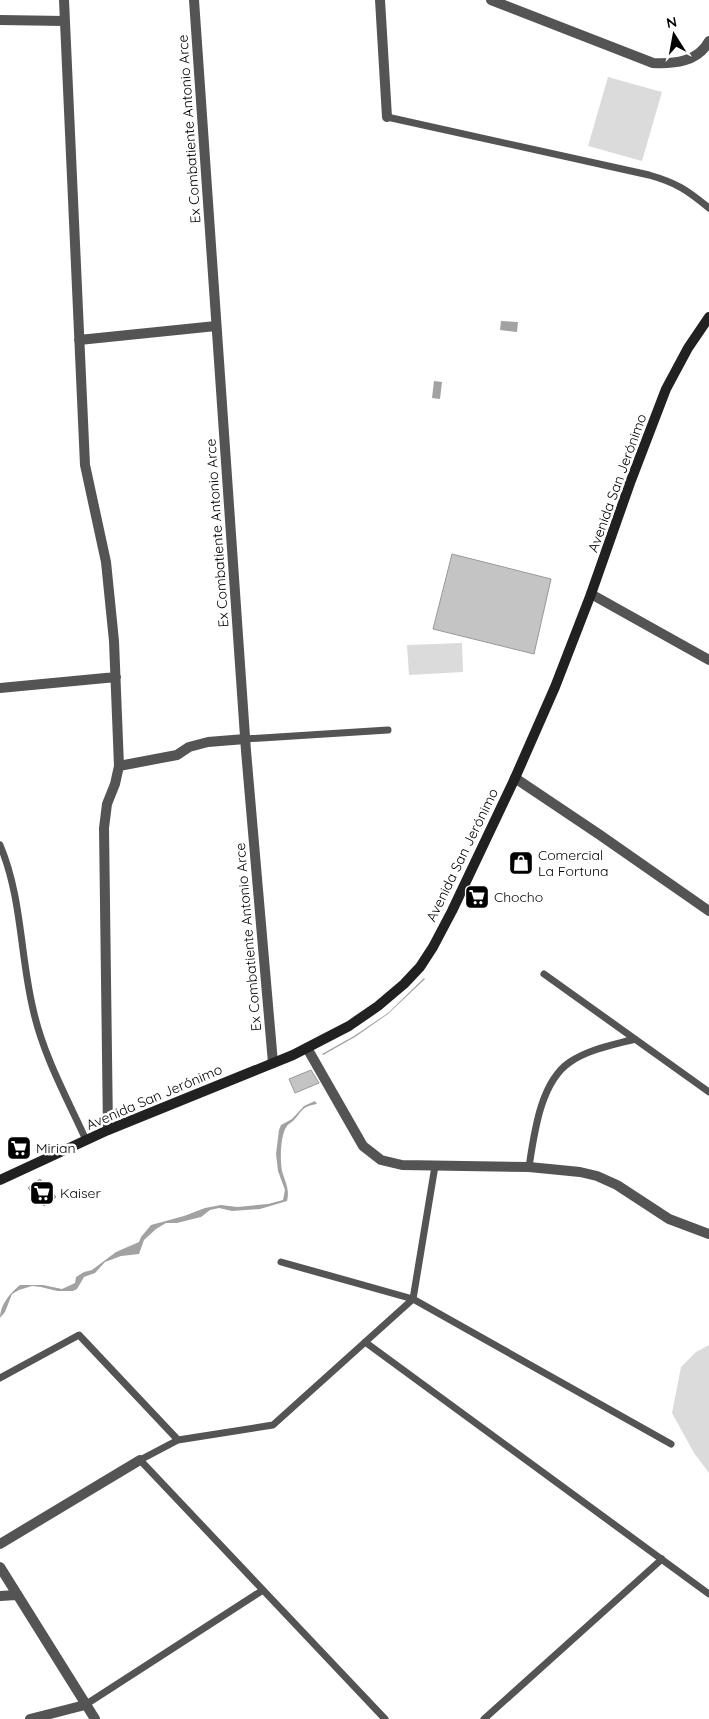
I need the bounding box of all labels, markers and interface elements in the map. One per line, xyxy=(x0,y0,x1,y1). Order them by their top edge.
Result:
north arrow xyxy=(649,10,699,60)
text: N xyxy=(665,12,678,32)
street label: Ex Combatiente Antonio Arce xyxy=(173,34,205,224)
street label: Avenida San Jerónimo xyxy=(584,411,650,555)
street label: Ex Combatiente Antonio Arce xyxy=(201,438,233,628)
street label: Avenida San Jerónimo xyxy=(422,785,502,925)
street label: Ex Combatiente Antonio Arce xyxy=(231,842,265,1032)
place label: Comercial La Fortuna xyxy=(538,846,609,880)
shop icon: Comercial La Fortuna xyxy=(508,850,534,876)
supermarket icon: Chocho xyxy=(464,884,490,910)
place label: Chocho xyxy=(494,888,543,906)
street label: Avenida San Jerónimo xyxy=(83,1060,225,1134)
supermarket icon: Mirian xyxy=(6,1135,32,1161)
place label: Mirian xyxy=(36,1139,76,1157)
supermarket icon: Kaiser xyxy=(29,1180,55,1206)
place label: Kaiser xyxy=(60,1184,101,1202)

